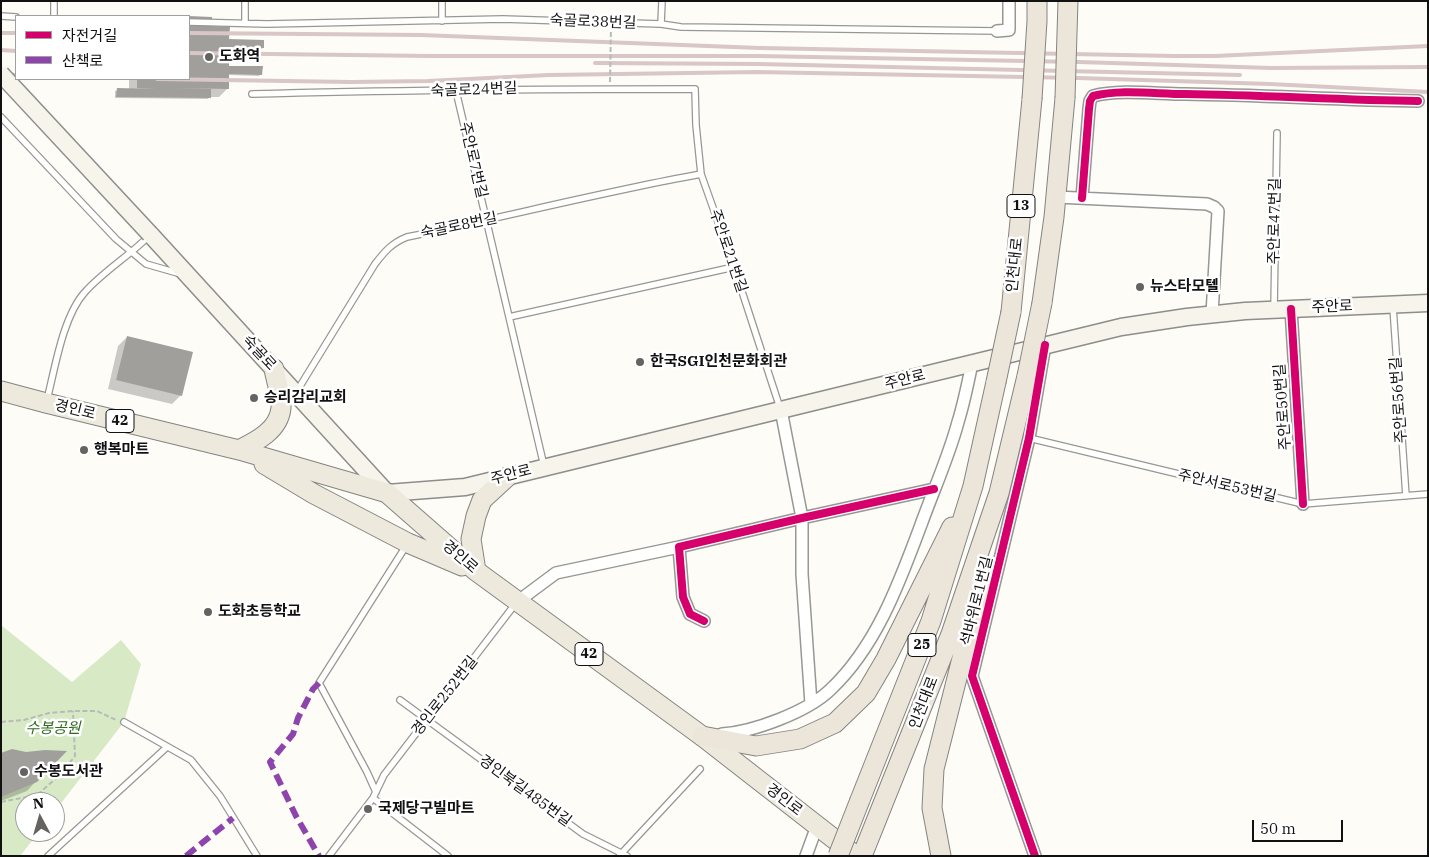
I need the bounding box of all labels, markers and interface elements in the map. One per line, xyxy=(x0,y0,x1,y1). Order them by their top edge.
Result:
street label: 숙골로38번길 xyxy=(549,11,637,33)
legend xyxy=(15,15,190,80)
text: 자전거길 xyxy=(62,26,117,45)
place label: 도화역 xyxy=(219,48,260,66)
text: 산책로 xyxy=(62,51,103,70)
marker: 도화역 xyxy=(203,51,215,63)
street label: 숙골로24번길 xyxy=(430,79,518,101)
street label: 주안로7번길 xyxy=(455,120,491,200)
street label: 주안로47번길 xyxy=(1265,177,1285,265)
road number: 13 xyxy=(1007,195,1035,218)
street label: 주안로21번길 xyxy=(705,207,751,295)
street label: 숙골로8번길 xyxy=(419,209,499,243)
street label: 인천대로 xyxy=(1003,237,1027,293)
place label: 뉴스타모텔 xyxy=(1150,278,1219,296)
marker: 뉴스타모텔 xyxy=(1134,281,1146,293)
street label: 주안로 xyxy=(1311,297,1353,317)
street label: 숙골로 xyxy=(238,332,280,374)
place label: 한국SGI인천문화회관 xyxy=(650,353,787,371)
marker: 한국SGI인천문화회관 xyxy=(634,356,646,368)
street label: 주안로56번길 xyxy=(1387,356,1411,444)
street label: 주안로50번길 xyxy=(1271,363,1295,451)
street label: 주안로 xyxy=(883,366,927,394)
place label: 승리감리교회 xyxy=(264,389,347,407)
marker: 승리감리교회 xyxy=(248,392,260,404)
street label: 경인로 xyxy=(53,396,97,424)
road number: 42 xyxy=(106,410,134,432)
place label: 행복마트 xyxy=(94,441,149,459)
marker: 행복마트 xyxy=(78,444,90,456)
street label: 주안로 xyxy=(489,461,533,489)
street label: 주안서로53번길 xyxy=(1176,466,1278,506)
street label: 경인로 xyxy=(438,537,482,577)
street label: 석바위로1번길 xyxy=(957,554,997,648)
place label: 도화초등학교 xyxy=(218,603,301,621)
marker: 도화초등학교 xyxy=(202,606,214,618)
road number: 25 xyxy=(908,634,936,656)
road number: 42 xyxy=(575,642,603,666)
street label: 경인로252번길 xyxy=(408,653,482,739)
street label: 인천대로 xyxy=(906,674,942,732)
park label: 수봉공원 xyxy=(25,720,81,738)
street label: 경인북길485번길 xyxy=(475,751,575,831)
place label: 수봉도서관 xyxy=(34,763,103,781)
marker: 수봉도서관 xyxy=(18,766,30,778)
street label: 경인로 xyxy=(762,780,806,820)
north arrow xyxy=(15,792,65,842)
text: N xyxy=(32,794,45,813)
place label: 국제당구빌마트 xyxy=(378,800,475,818)
marker: 국제당구빌마트 xyxy=(362,803,374,815)
scale bar xyxy=(1254,810,1345,842)
text: 50 m xyxy=(1260,819,1296,838)

